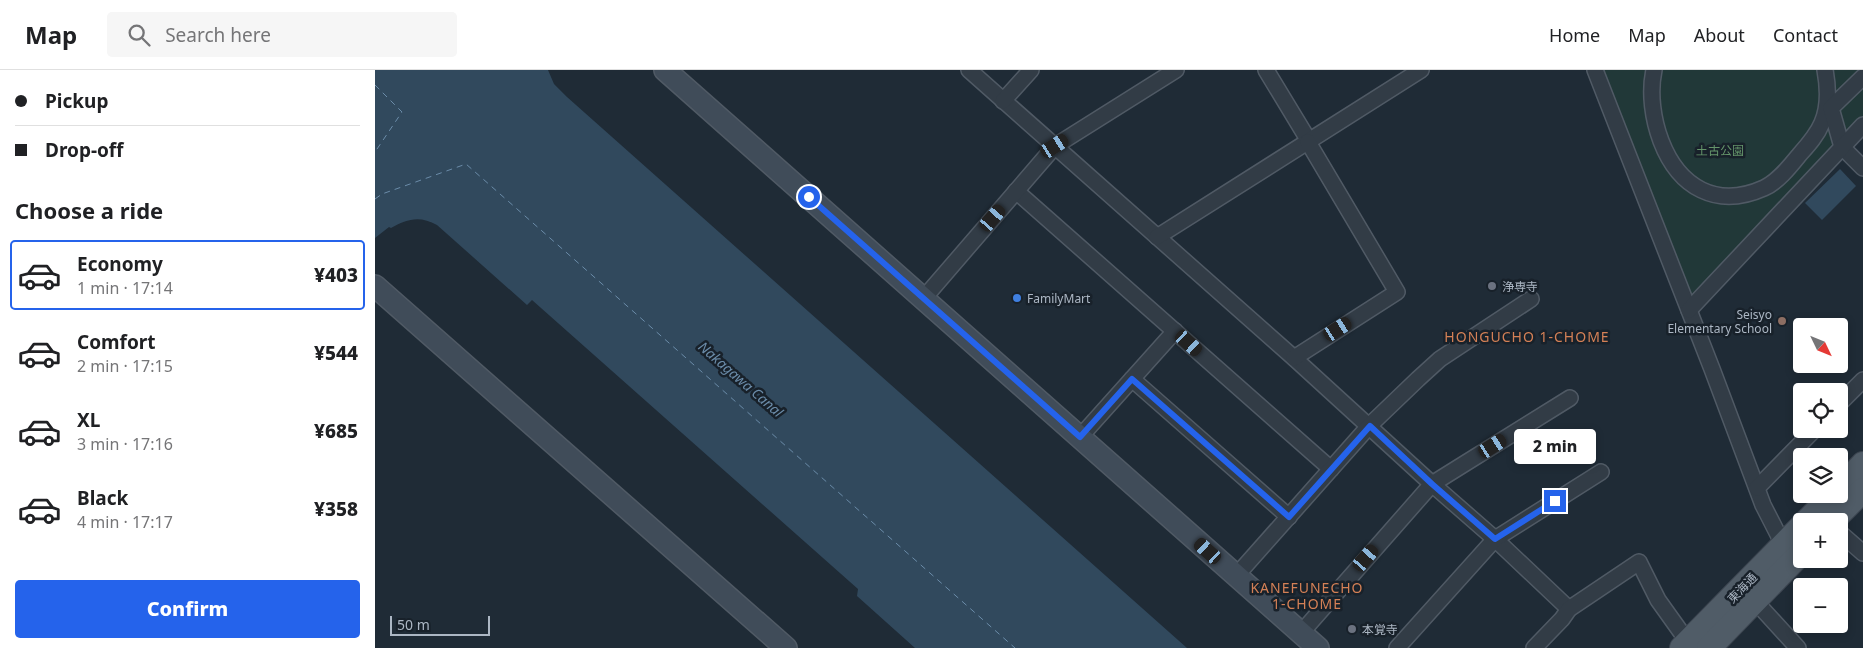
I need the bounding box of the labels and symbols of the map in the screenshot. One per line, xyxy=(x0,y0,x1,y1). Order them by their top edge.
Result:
car xyxy=(1038,132,1071,160)
park label: 土古公園 xyxy=(1696,142,1744,159)
route start xyxy=(798,186,820,208)
car xyxy=(977,202,1008,234)
place label: 浄専寺 xyxy=(1502,278,1538,295)
marker: 浄専寺 xyxy=(1486,280,1498,292)
place label: FamilyMart xyxy=(1027,290,1091,307)
marker: FamilyMart xyxy=(1011,292,1023,304)
place label: Seisyo Elementary School xyxy=(1667,306,1772,337)
car xyxy=(1321,315,1354,343)
marker: Seisyo Elementary School xyxy=(1776,315,1788,327)
north arrow xyxy=(1793,318,1847,372)
car xyxy=(1172,327,1205,359)
district label: HONGUCHO 1-CHOME xyxy=(1444,327,1610,346)
water label: Nakagawa Canal xyxy=(695,337,788,421)
callout: 2 min xyxy=(1514,428,1596,464)
car xyxy=(1476,432,1509,460)
route end xyxy=(1544,490,1566,512)
car xyxy=(1191,535,1224,567)
car xyxy=(1350,542,1381,574)
street label: 東海通 xyxy=(1723,569,1761,607)
district label: KANEFUNECHO 1-CHOME xyxy=(1250,578,1364,613)
scale bar xyxy=(390,613,490,636)
place label: 本覚寺 xyxy=(1362,621,1398,638)
marker: 本覚寺 xyxy=(1346,623,1358,635)

